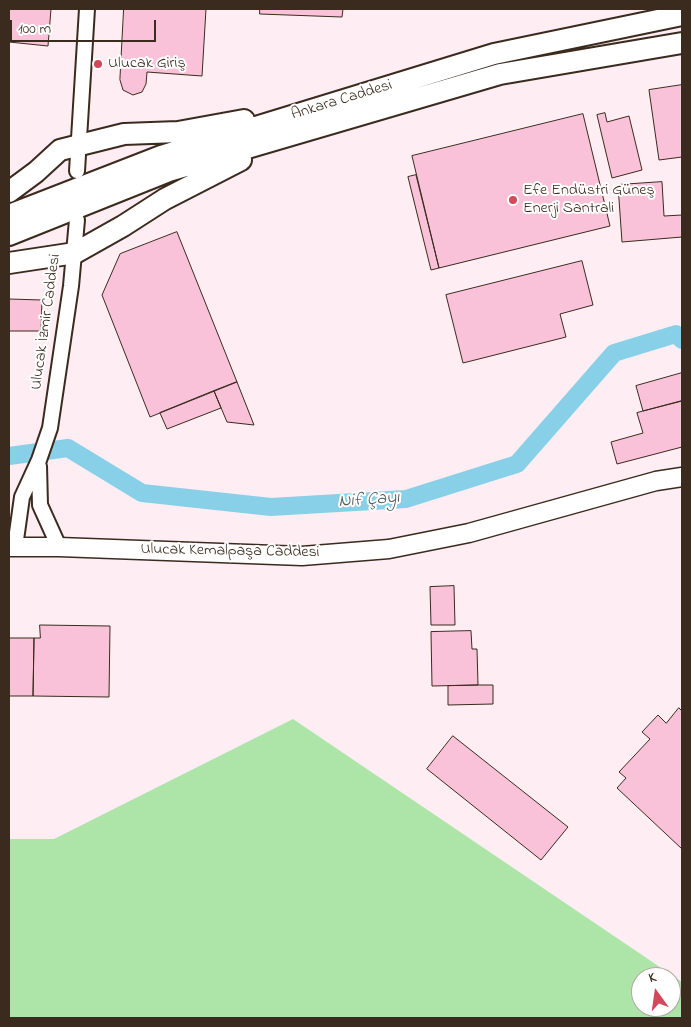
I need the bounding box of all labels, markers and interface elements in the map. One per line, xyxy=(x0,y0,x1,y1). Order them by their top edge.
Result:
scale bar xyxy=(12,10,159,42)
text: 100 m xyxy=(18,18,51,40)
place label: Ulucak Giriş xyxy=(108,54,186,74)
marker: Ulucak Giriş xyxy=(92,58,104,70)
street label: Ankara Caddesi xyxy=(289,77,395,125)
place label: Efe Endüstri Güneş Enerji Santrali xyxy=(523,181,655,219)
marker: Efe Endüstri Güneş Enerji Santrali xyxy=(507,194,519,206)
street label: Ulucak İzmir Caddesi xyxy=(28,253,66,391)
water label: Nif Çayı xyxy=(338,488,400,514)
street label: Ulucak Kemalpaşa Caddesi xyxy=(140,541,320,563)
north arrow xyxy=(631,967,681,1017)
text: K xyxy=(647,967,658,989)

